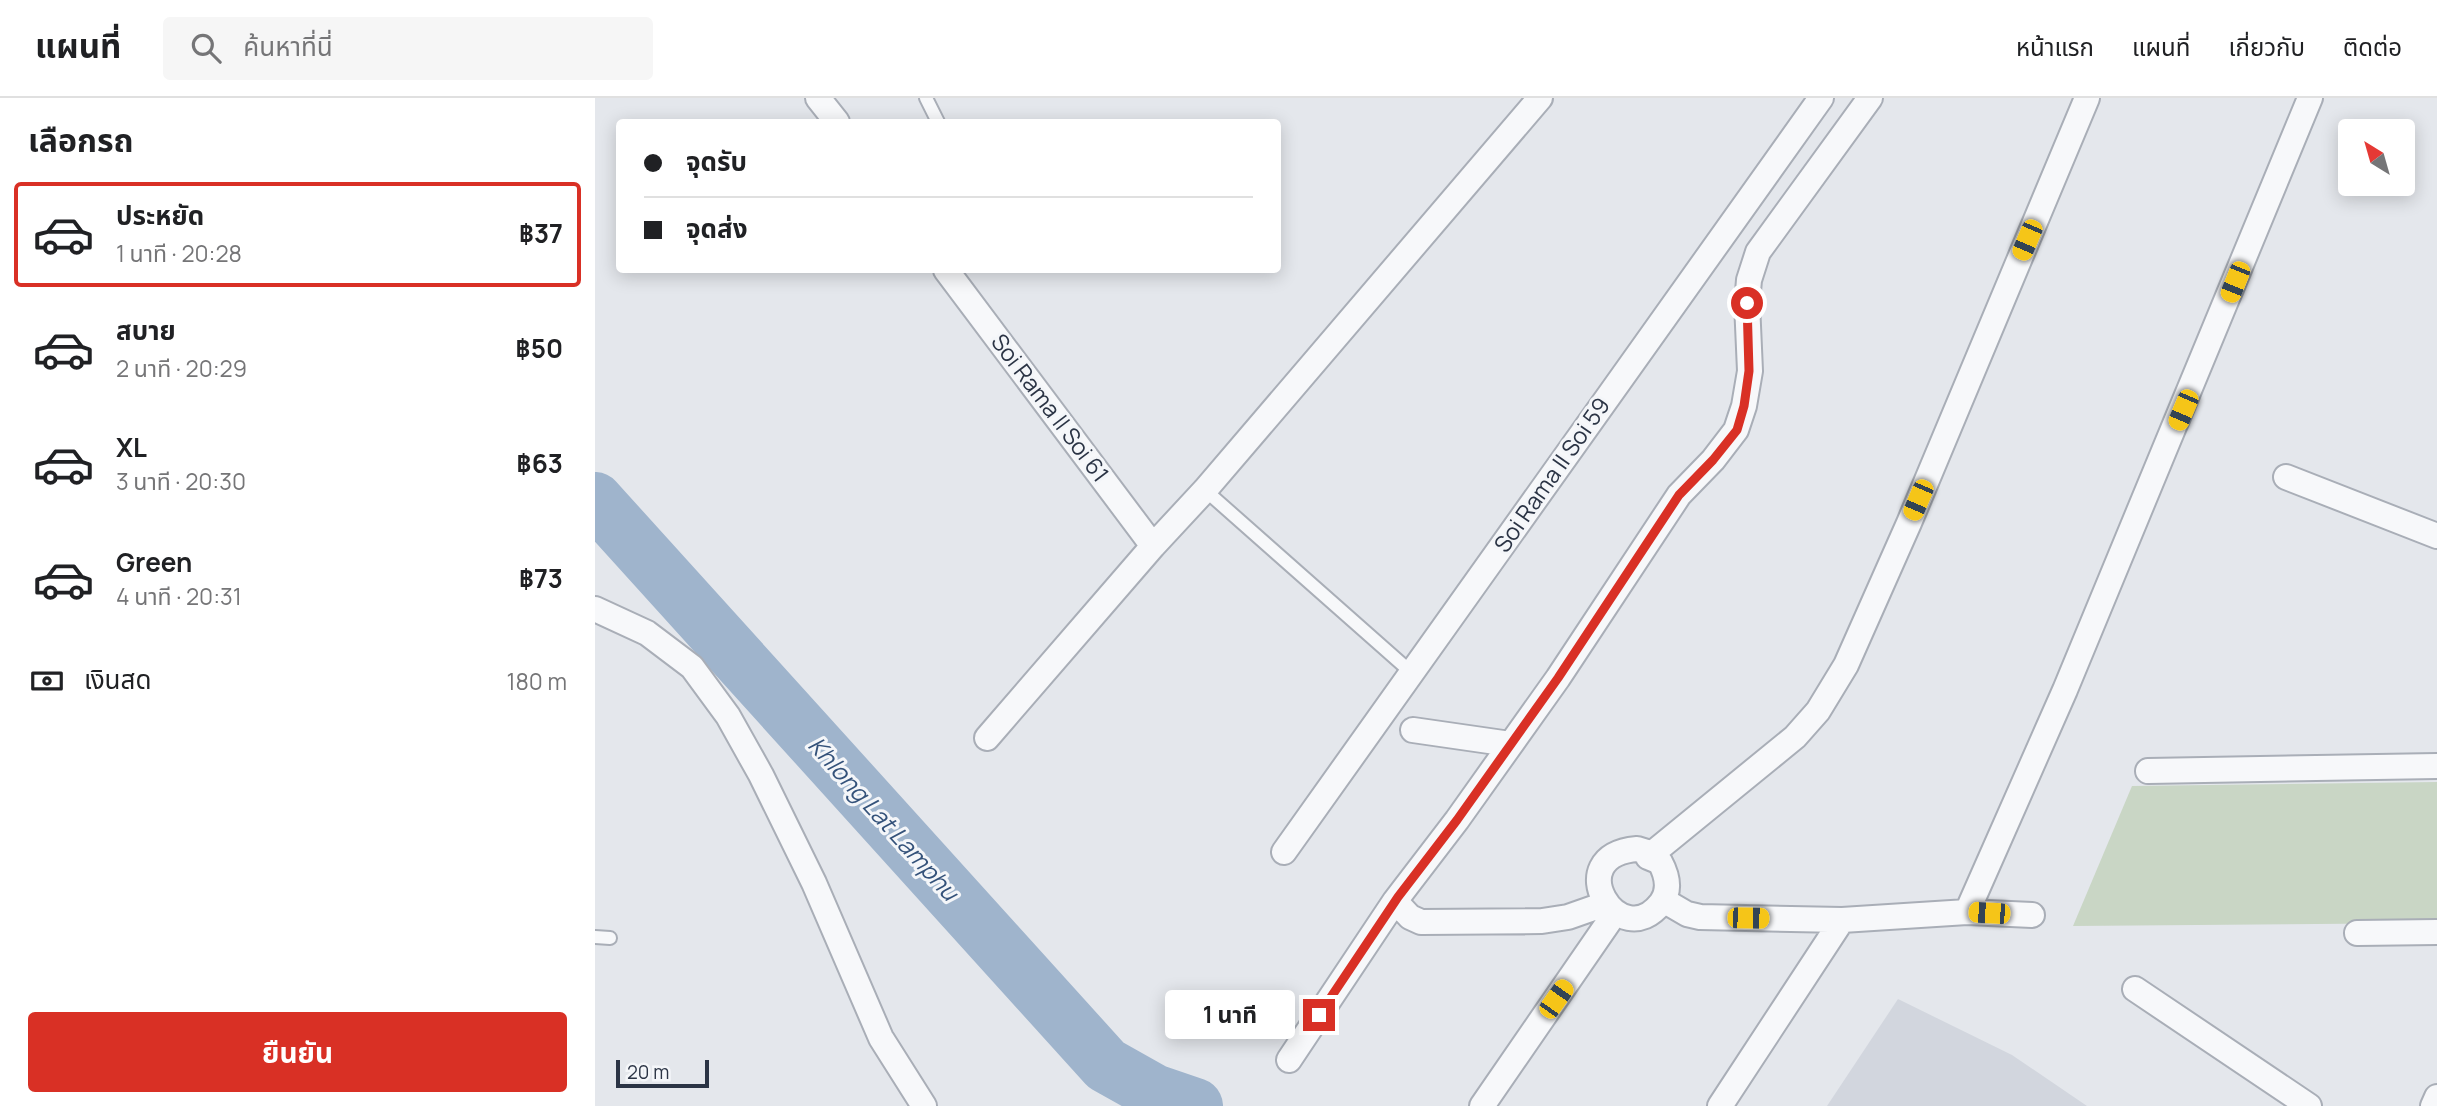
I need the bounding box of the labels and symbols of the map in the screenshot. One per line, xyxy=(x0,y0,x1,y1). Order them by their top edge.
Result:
north arrow xyxy=(2338,119,2415,196)
car xyxy=(2010,217,2045,263)
car xyxy=(2218,259,2253,305)
route start xyxy=(1731,287,1763,319)
street label: Soi Rama II Soi 61 xyxy=(984,327,1117,488)
car xyxy=(2166,387,2201,433)
street label: Soi Rama II Soi 59 xyxy=(1486,390,1617,558)
car xyxy=(1901,477,1936,523)
water label: Khlong Lat Lamphu xyxy=(802,729,968,908)
car xyxy=(1968,901,2011,925)
car xyxy=(1727,907,1770,929)
car xyxy=(1536,976,1577,1022)
callout: 1 นาที xyxy=(1165,990,1295,1040)
route end xyxy=(1303,999,1335,1031)
scale bar xyxy=(616,1057,709,1089)

